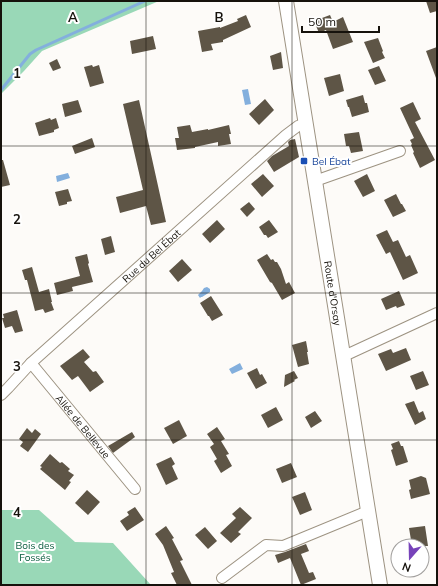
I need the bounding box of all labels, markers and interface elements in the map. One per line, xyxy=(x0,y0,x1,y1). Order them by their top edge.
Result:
scale bar xyxy=(302,8,379,34)
text: A xyxy=(68,9,78,25)
text: B xyxy=(215,9,224,25)
text: 50 m xyxy=(308,14,336,29)
text: 1 xyxy=(13,65,21,81)
place label: Bel Ébat xyxy=(312,155,351,168)
marker: Bel Ébat xyxy=(299,156,309,166)
text: 2 xyxy=(13,211,21,227)
street label: Rue du Bel Ébat xyxy=(120,226,184,285)
street label: Route d'Orsay xyxy=(321,260,344,327)
text: 3 xyxy=(13,358,21,374)
street label: Allée de Bellevue xyxy=(53,392,113,461)
text: 4 xyxy=(13,504,21,520)
north arrow xyxy=(390,538,430,578)
park label: Bois des Fossés xyxy=(16,539,54,564)
text: N xyxy=(400,559,413,575)

